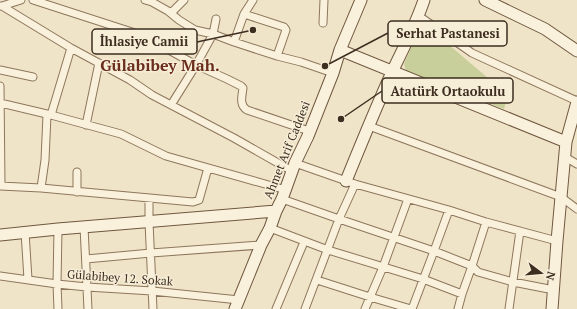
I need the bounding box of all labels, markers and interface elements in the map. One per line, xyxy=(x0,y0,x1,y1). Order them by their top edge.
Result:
callout: Serhat Pastanesi xyxy=(388,21,507,46)
text: Serhat Pastanesi xyxy=(396,24,500,42)
callout: İhlasiye Camii xyxy=(92,29,197,54)
text: İhlasiye Camii xyxy=(100,32,188,50)
district label: Gülabibey Mah. xyxy=(100,54,220,76)
callout: Atatürk Ortaokulu xyxy=(382,78,513,103)
text: Atatürk Ortaokulu xyxy=(391,82,505,100)
street label: Ahmet Arif Caddesi xyxy=(260,98,313,201)
north arrow xyxy=(521,253,561,293)
street label: Gülabibey 12. Sokak xyxy=(66,266,174,289)
text: N xyxy=(543,270,558,282)

